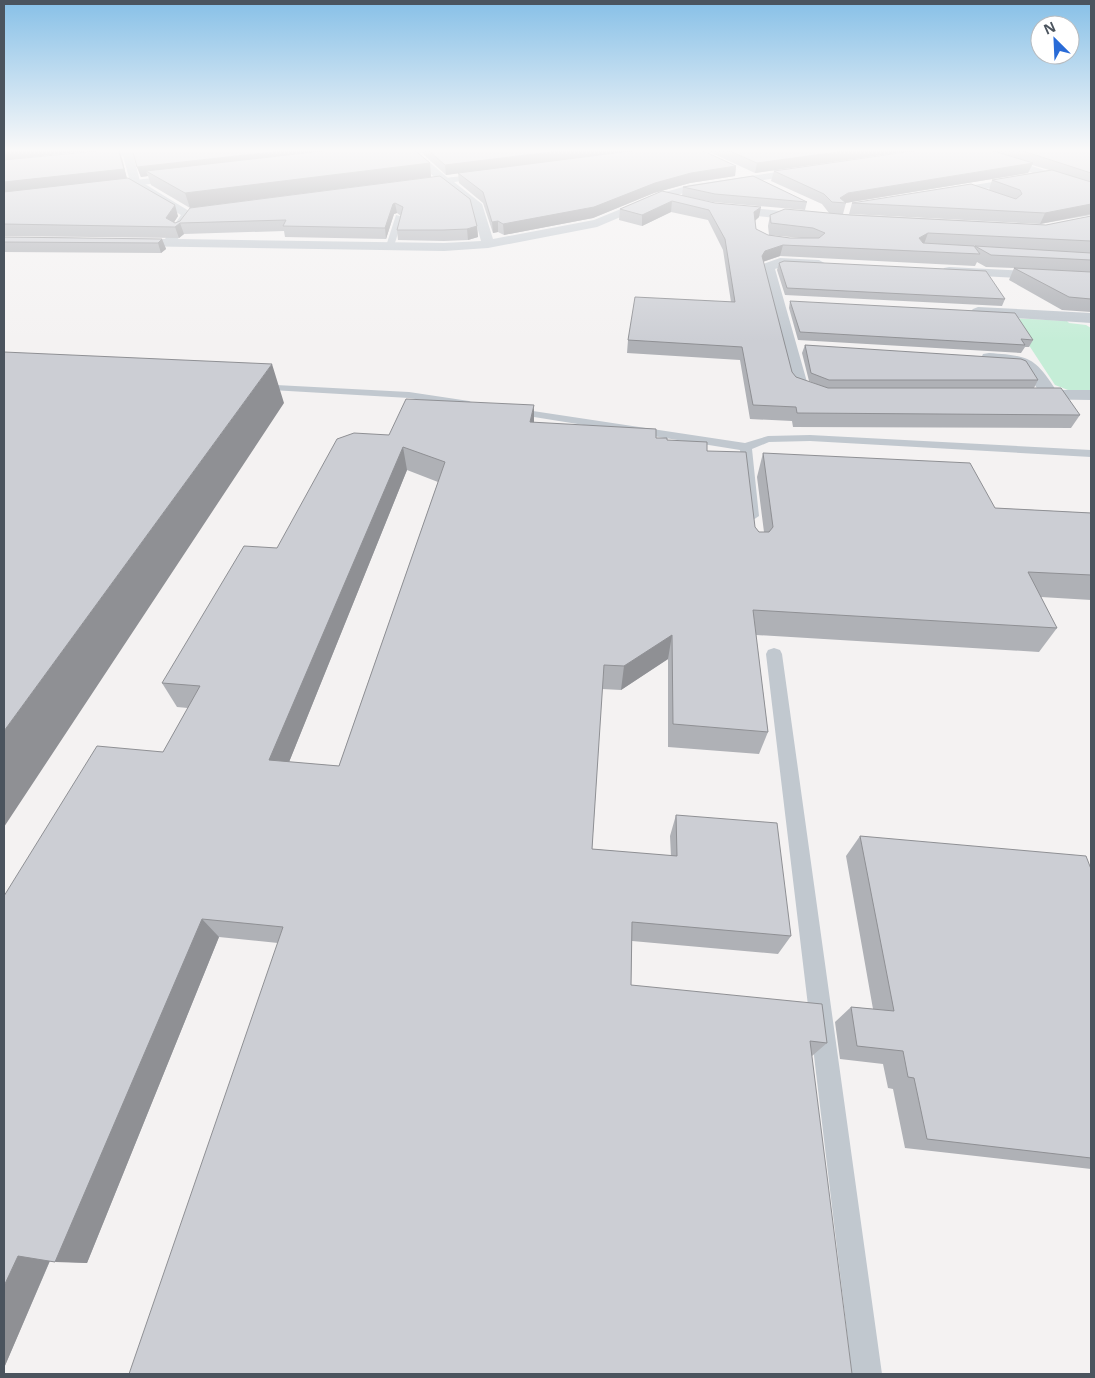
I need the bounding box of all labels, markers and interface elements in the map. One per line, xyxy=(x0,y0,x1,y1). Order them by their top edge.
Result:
north arrow xyxy=(1030,15,1080,65)
text: N xyxy=(1040,17,1059,39)

